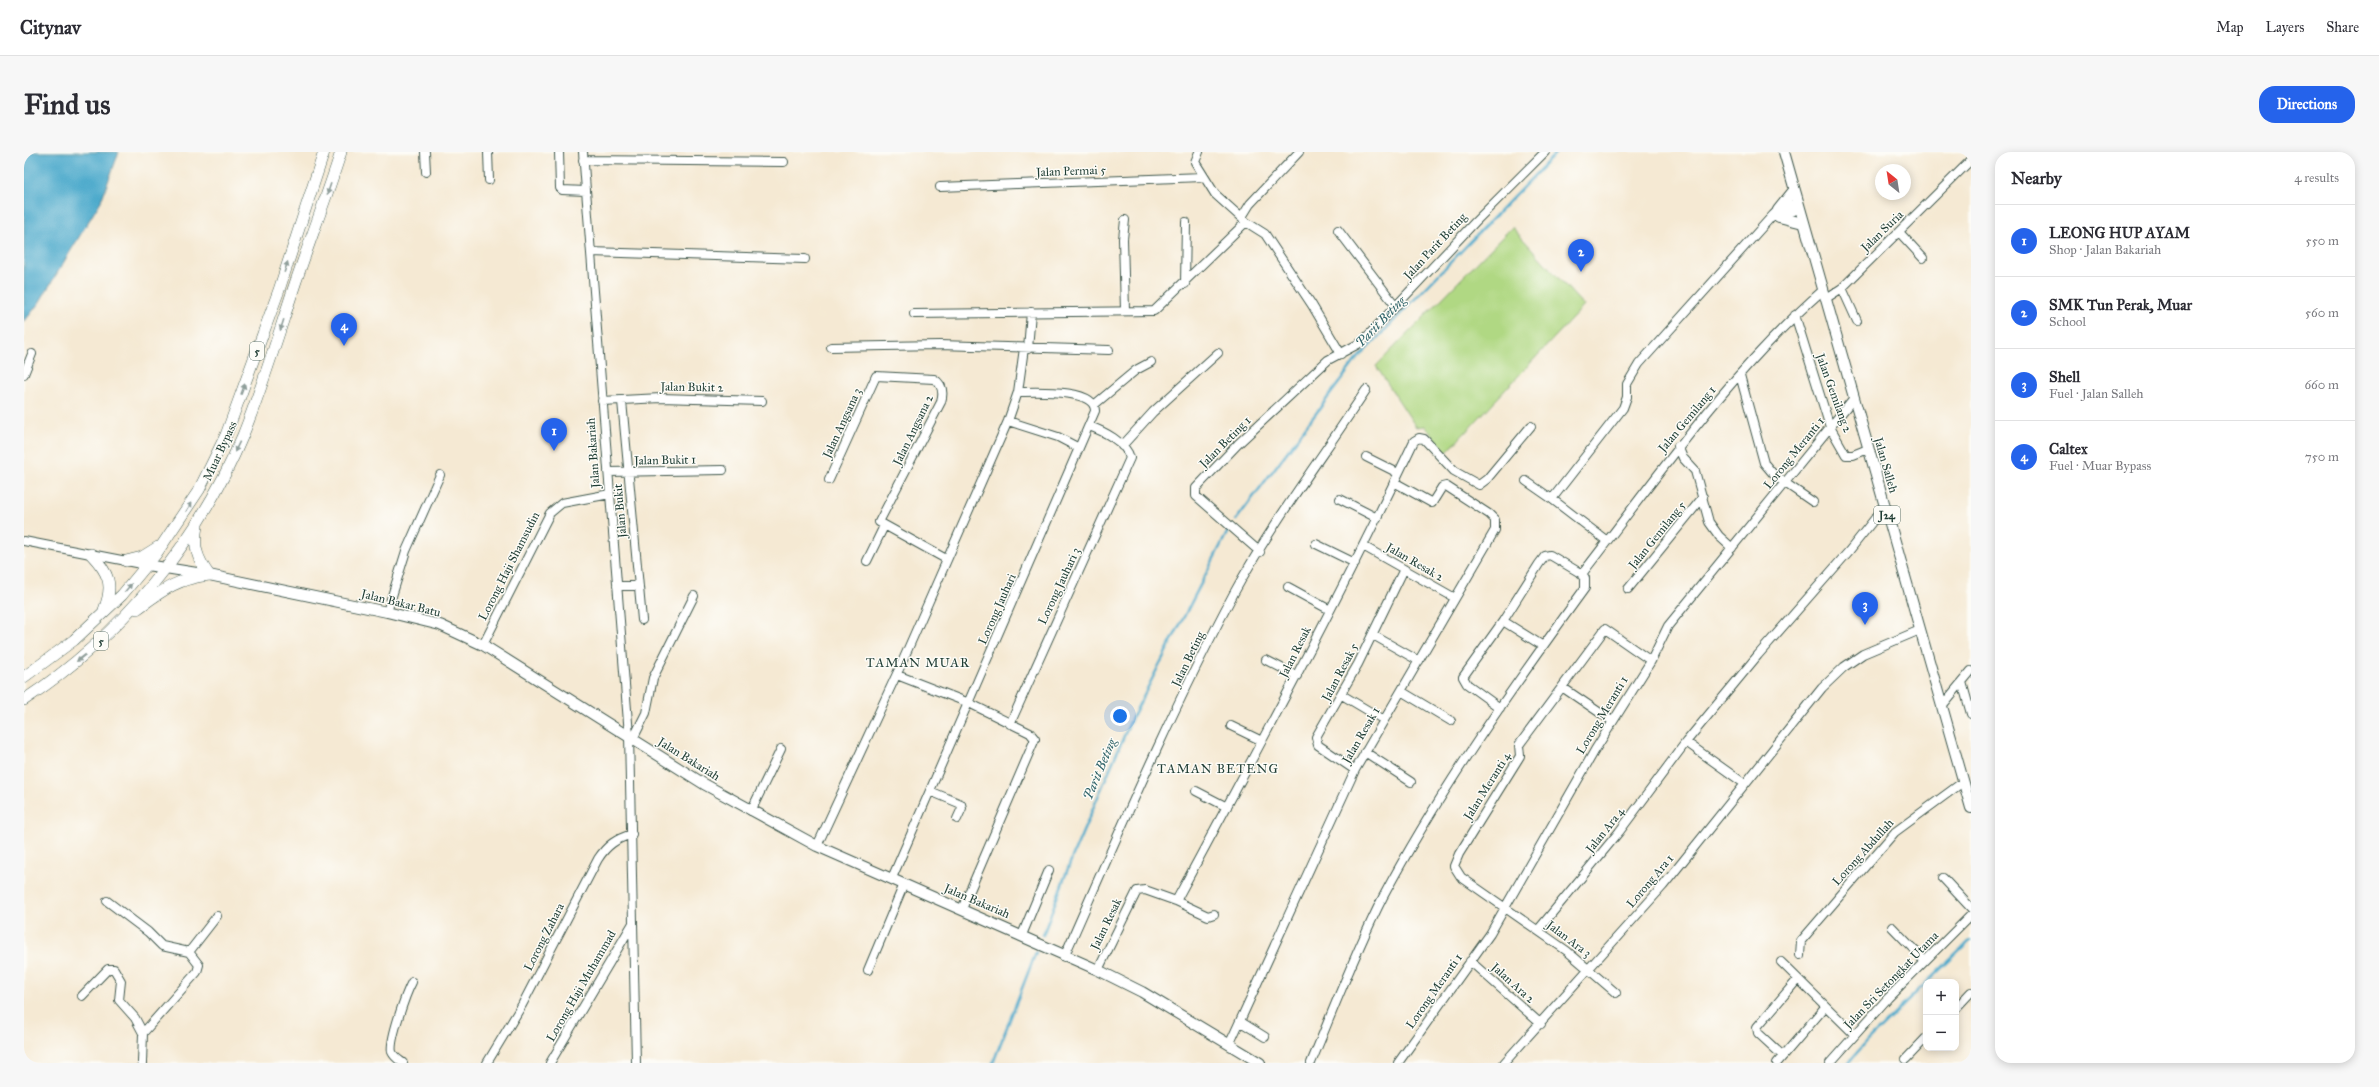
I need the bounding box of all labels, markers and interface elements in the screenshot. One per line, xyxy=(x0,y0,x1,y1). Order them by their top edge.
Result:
text: Citynav xyxy=(20,16,81,39)
text: Map xyxy=(2216,19,2244,36)
text: Layers xyxy=(2266,19,2304,36)
text: Share xyxy=(2326,19,2359,36)
button: Directions xyxy=(2259,86,2355,123)
text: Find us xyxy=(24,87,110,122)
street label: Jalan Permai 5 xyxy=(1034,163,1107,180)
north arrow xyxy=(1875,164,1911,200)
text: Nearby xyxy=(2011,168,2062,189)
text: 4 results xyxy=(2294,170,2339,186)
one-way arrow xyxy=(326,183,332,195)
street label: Jalan Suria xyxy=(1857,207,1907,257)
street label: Jalan Parit Beting xyxy=(1399,210,1470,284)
text: LEONG HUP AYAM xyxy=(2049,224,2190,242)
text: 1 xyxy=(2021,233,2027,249)
text: 550 m xyxy=(2306,233,2339,249)
pin: 2 xyxy=(1568,239,1594,272)
text: Shop · Jalan Bakariah xyxy=(2049,242,2161,258)
one-way arrow xyxy=(283,260,289,272)
water label: Parit Beting xyxy=(1352,292,1410,351)
text: SMK Tun Perak, Muar xyxy=(2049,296,2192,314)
text: 2 xyxy=(2021,305,2027,321)
text: 560 m xyxy=(2305,305,2339,321)
pin: 4 xyxy=(331,313,357,346)
text: School xyxy=(2049,314,2086,330)
one-way arrow xyxy=(279,319,285,331)
road number: 5 xyxy=(250,342,264,360)
street label: Jalan Gemilang 2 xyxy=(1812,350,1855,435)
text: Shell xyxy=(2049,368,2080,386)
text: 3 xyxy=(2021,377,2027,393)
text: 660 m xyxy=(2304,377,2339,393)
street label: Jalan Bukit 2 xyxy=(658,379,724,396)
one-way arrow xyxy=(240,383,246,395)
street label: Jalan Gemilang 1 xyxy=(1654,383,1720,457)
street label: Jalan Angsana 3 xyxy=(819,386,865,462)
text: Fuel · Jalan Salleh xyxy=(2049,386,2144,402)
street label: Jalan Angsana 2 xyxy=(889,392,937,470)
street label: Jalan Beting 1 xyxy=(1195,413,1254,473)
street label: Lorong Meranti 1 xyxy=(1761,414,1828,492)
street label: Jalan Bakariah xyxy=(584,417,604,490)
pin: 1 xyxy=(541,418,567,451)
street label: Muar Bypass xyxy=(200,419,240,483)
street label: Jalan Salleh xyxy=(1870,434,1901,495)
text: Caltex xyxy=(2049,440,2088,458)
one-way arrow xyxy=(234,441,240,453)
text: 4 xyxy=(2020,449,2028,465)
text: 750 m xyxy=(2305,449,2339,465)
street label: Jalan Bukit 1 xyxy=(632,452,696,469)
text: Fuel · Muar Bypass xyxy=(2049,458,2151,474)
street label: Jalan Bukit xyxy=(611,482,631,541)
street label: Jalan Gemilang 5 xyxy=(1624,498,1690,574)
one-way arrow xyxy=(185,501,192,513)
road number: J24 xyxy=(1874,506,1900,524)
street label: Lorong Haji Shamsudin xyxy=(476,509,544,623)
street label: Jalan Resak 2 xyxy=(1382,539,1446,585)
street label: Lorong Jauhari 3 xyxy=(1035,545,1084,627)
street label: Lorong Jauhari xyxy=(975,571,1020,647)
one-way arrow xyxy=(123,582,132,593)
street label: Jalan Bakar Batu xyxy=(358,586,443,621)
pin: 3 xyxy=(1852,592,1878,625)
street label: Jalan Resak xyxy=(1275,624,1315,682)
street label: Jalan Beting xyxy=(1168,629,1208,691)
road number: 5 xyxy=(94,632,108,650)
street label: Jalan Resak 5 xyxy=(1318,640,1362,706)
one-way arrow xyxy=(76,654,87,662)
district label: TAMAN MUAR xyxy=(866,655,970,671)
street label: Lorong Meranti 1 xyxy=(1573,673,1632,757)
street label: Jalan Resak 1 xyxy=(1338,704,1384,768)
your location xyxy=(1110,706,1130,726)
street label: Jalan Bakariah xyxy=(653,733,723,785)
water label: Parit Beting xyxy=(1080,735,1120,802)
street label: Jalan Meranti 4 xyxy=(1460,749,1514,825)
district label: TAMAN BETENG xyxy=(1157,761,1279,777)
street label: Jalan Ara 4 xyxy=(1582,804,1628,858)
street label: Lorong Abdullah xyxy=(1829,816,1898,889)
street label: Lorong Ara 1 xyxy=(1624,851,1677,911)
street label: Jalan Bakariah xyxy=(940,880,1012,922)
street label: Jalan Resak xyxy=(1087,896,1126,954)
street label: Lorong Zahara xyxy=(521,900,568,974)
street label: Jalan Ara 3 xyxy=(1542,917,1594,961)
street label: Lorong Haji Muhammad xyxy=(543,928,619,1045)
street label: Jalan Sri Setongkat Utama xyxy=(1839,928,1942,1034)
street label: Lorong Meranti 1 xyxy=(1403,951,1466,1032)
street label: Jalan Ara 2 xyxy=(1486,959,1537,1007)
map controls xyxy=(1923,979,1959,1051)
button: + xyxy=(1923,979,1959,1015)
button: − xyxy=(1923,1015,1959,1051)

